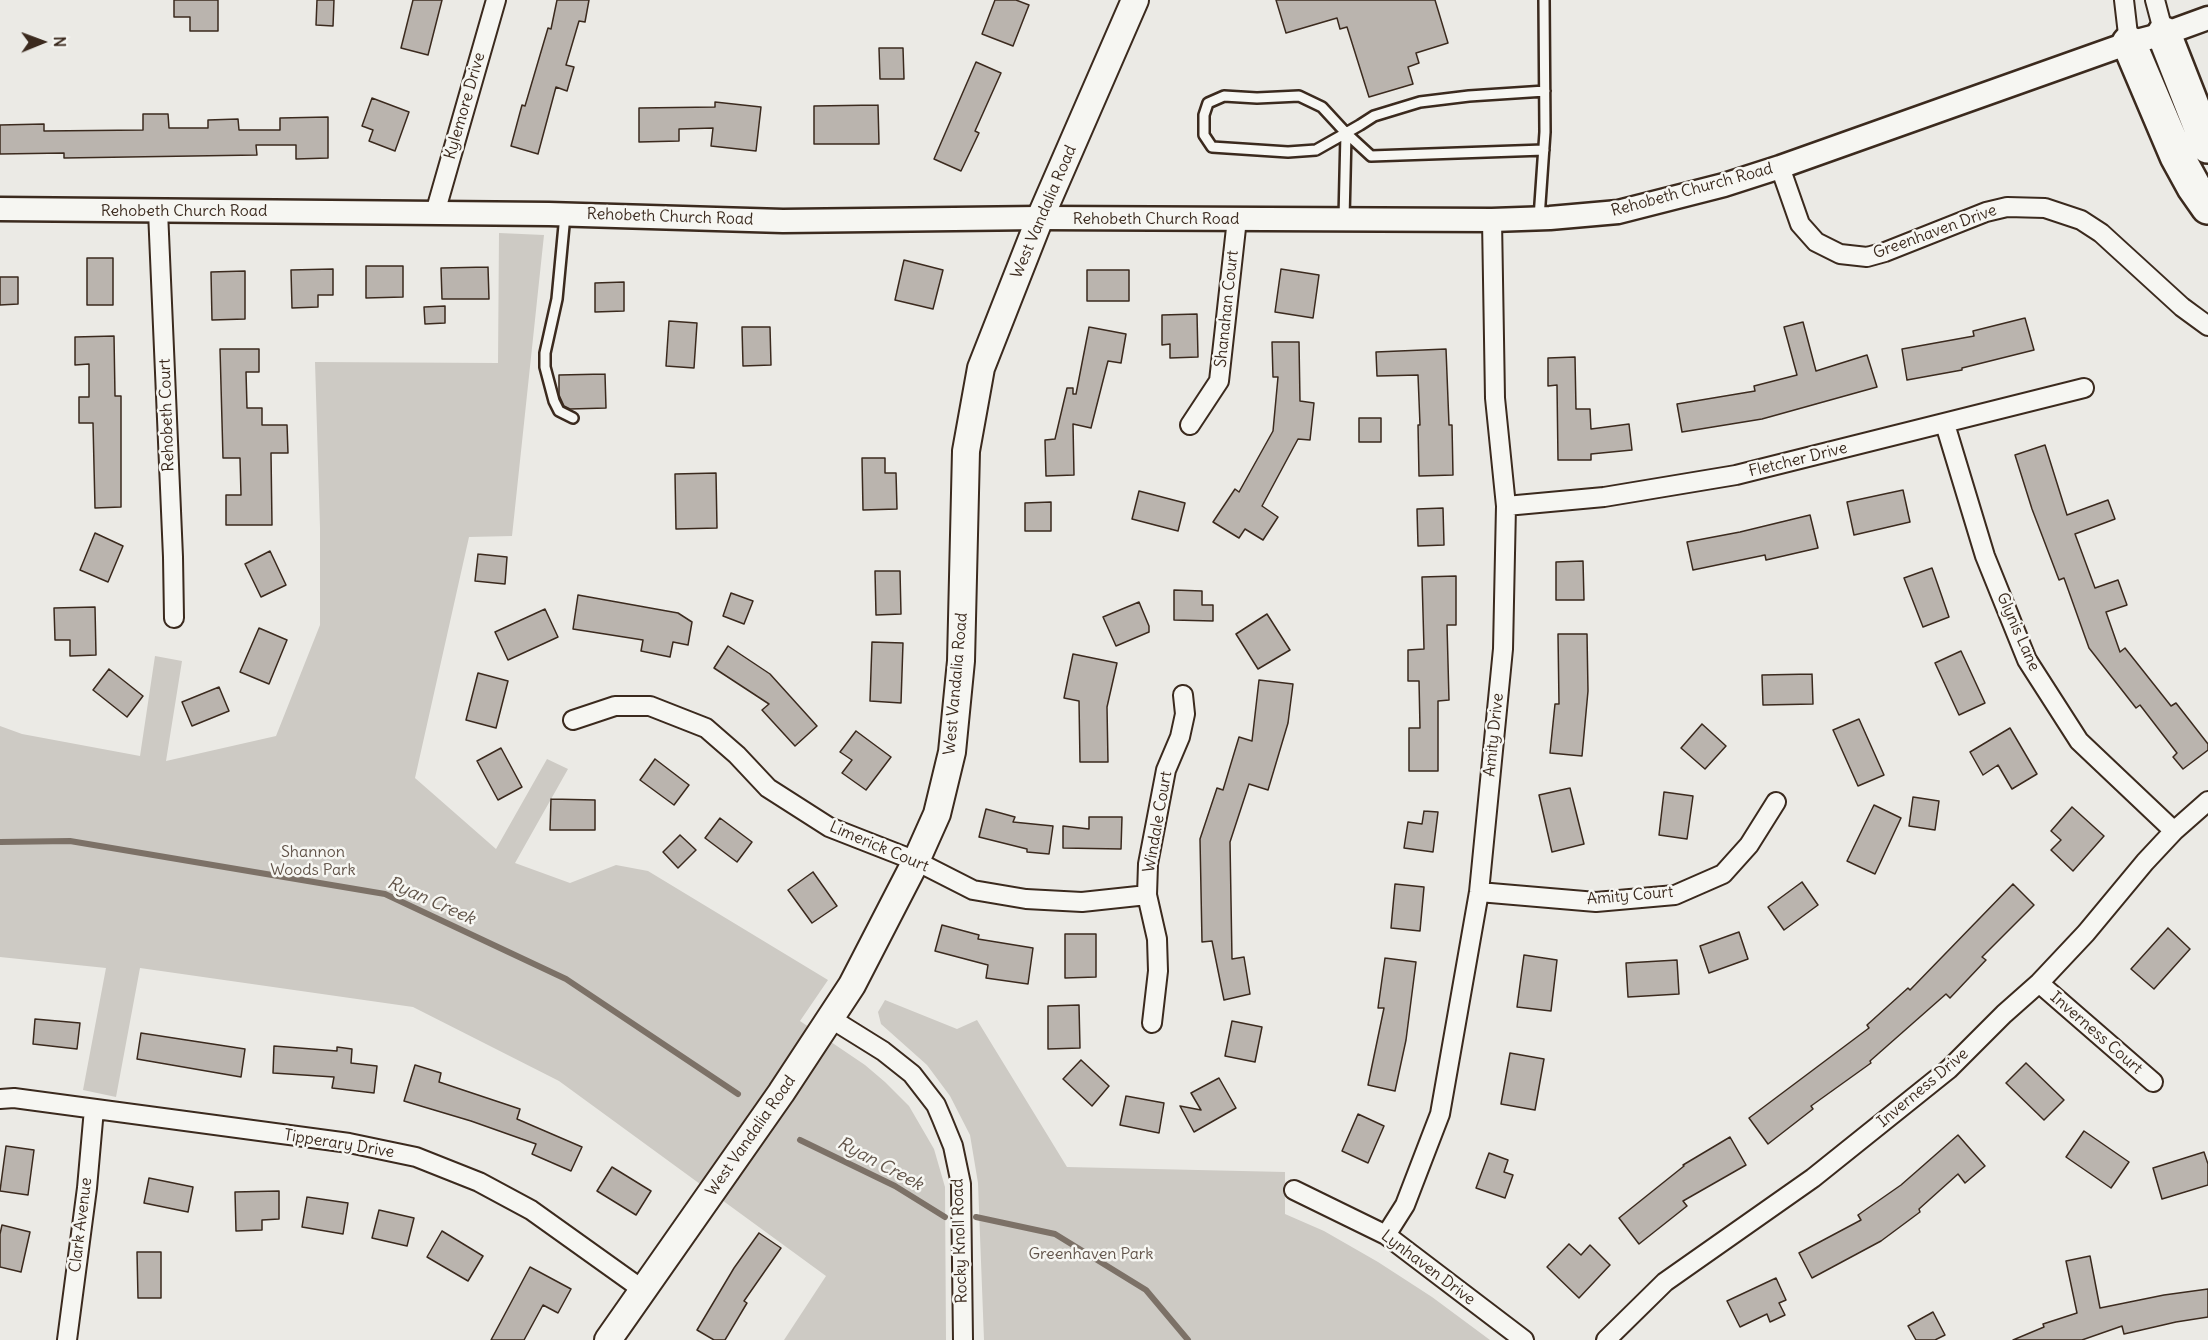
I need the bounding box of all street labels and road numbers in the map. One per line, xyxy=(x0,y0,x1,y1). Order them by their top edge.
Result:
street label: Kylemore Drive xyxy=(441,50,489,162)
street label: West Vandalia Road xyxy=(1007,142,1081,282)
street label: Rehobeth Church Road xyxy=(1609,159,1775,221)
street label: Rehobeth Church Road xyxy=(101,201,267,221)
street label: Greenhaven Drive xyxy=(1871,201,1999,263)
street label: Rehobeth Church Road xyxy=(586,204,754,230)
street label: Rehobeth Church Road xyxy=(1073,209,1239,229)
street label: Shanahan Court xyxy=(1211,249,1243,369)
street label: Rehobeth Court xyxy=(155,358,179,472)
street label: Fletcher Drive xyxy=(1747,438,1849,482)
street label: Glynis Lane xyxy=(1992,590,2044,674)
street label: West Vandalia Road xyxy=(940,612,972,756)
street label: Amity Drive xyxy=(1480,692,1508,778)
street label: Windale Court xyxy=(1140,770,1176,874)
street label: Limerick Court xyxy=(827,817,931,877)
street label: Amity Court xyxy=(1586,883,1674,909)
street label: Inverness Court xyxy=(2046,988,2146,1078)
street label: Inverness Drive xyxy=(1874,1044,1972,1132)
street label: West Vandalia Road xyxy=(702,1072,800,1200)
street label: Tipperary Drive xyxy=(282,1126,396,1162)
street label: Clark Avenue xyxy=(66,1176,96,1274)
street label: Rocky Knoll Road xyxy=(948,1178,972,1304)
street label: Lynhaven Drive xyxy=(1377,1226,1479,1310)

